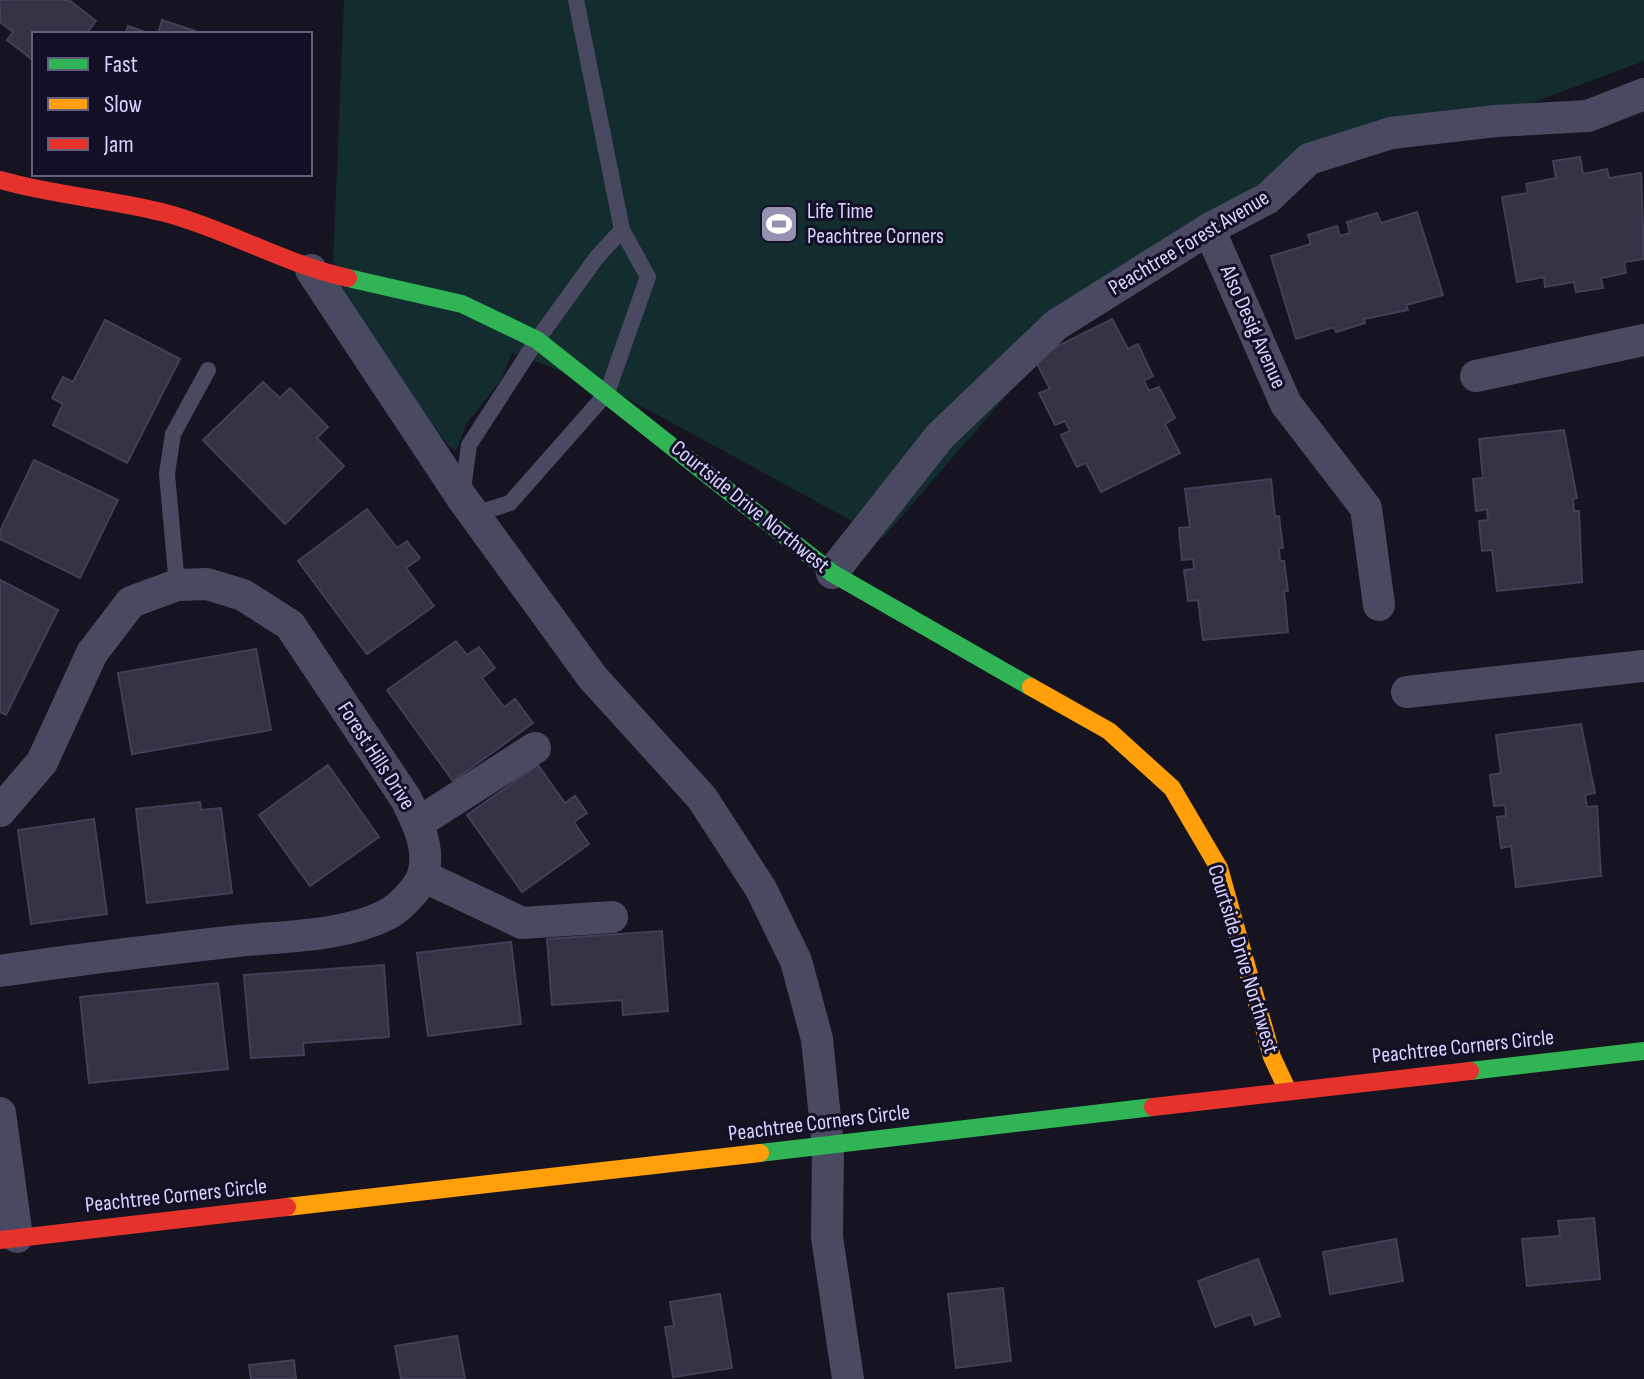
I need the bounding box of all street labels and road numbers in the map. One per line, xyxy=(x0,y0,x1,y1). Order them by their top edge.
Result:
street label: Peachtree Forest Avenue xyxy=(1104,184,1274,302)
street label: Also Desig Avenue xyxy=(1213,260,1292,393)
street label: Courtside Drive Northwest xyxy=(665,435,835,579)
street label: Forest Hills Drive xyxy=(331,697,421,815)
street label: Courtside Drive Northwest xyxy=(1201,861,1285,1057)
street label: Peachtree Corners Circle xyxy=(1371,1024,1555,1070)
street label: Peachtree Corners Circle xyxy=(727,1098,911,1148)
street label: Peachtree Corners Circle xyxy=(84,1173,268,1219)

